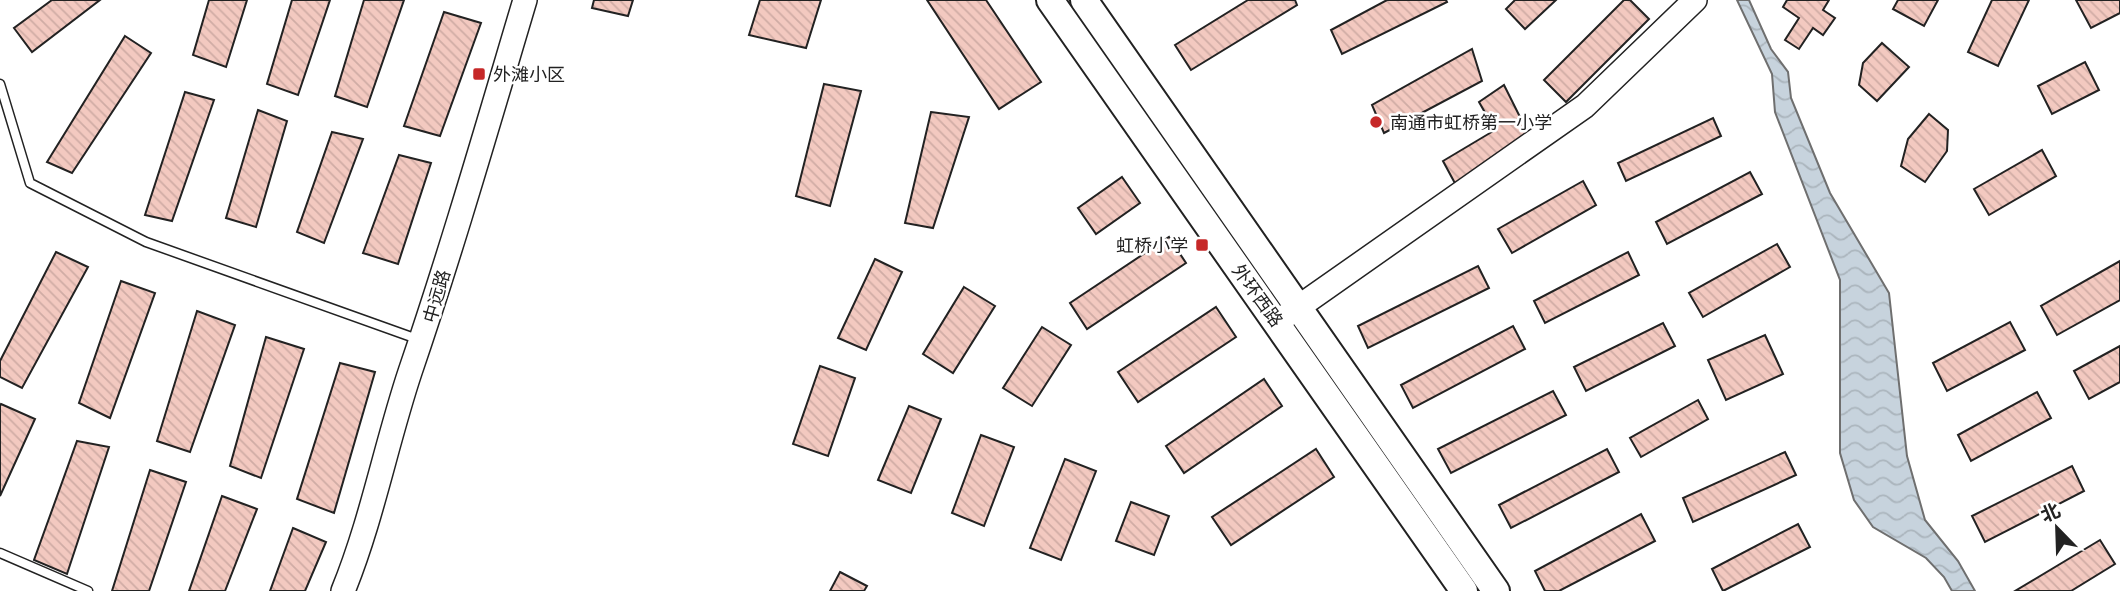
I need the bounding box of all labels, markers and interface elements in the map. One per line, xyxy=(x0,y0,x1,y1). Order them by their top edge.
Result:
place label: 外滩小区 xyxy=(493,64,565,84)
marker: 外滩小区 xyxy=(471,66,487,82)
place label: 南通市虹桥第一小学 xyxy=(1390,112,1552,132)
marker: 南通市虹桥第一小学 xyxy=(1368,114,1384,130)
place label: 虹桥小学 xyxy=(1116,235,1188,255)
marker: 虹桥小学 xyxy=(1194,237,1210,253)
street label: 外环西路 xyxy=(1229,260,1287,330)
street label: 中远路 xyxy=(419,267,453,325)
north arrow xyxy=(2022,493,2092,563)
text: 北 xyxy=(2037,499,2063,526)

